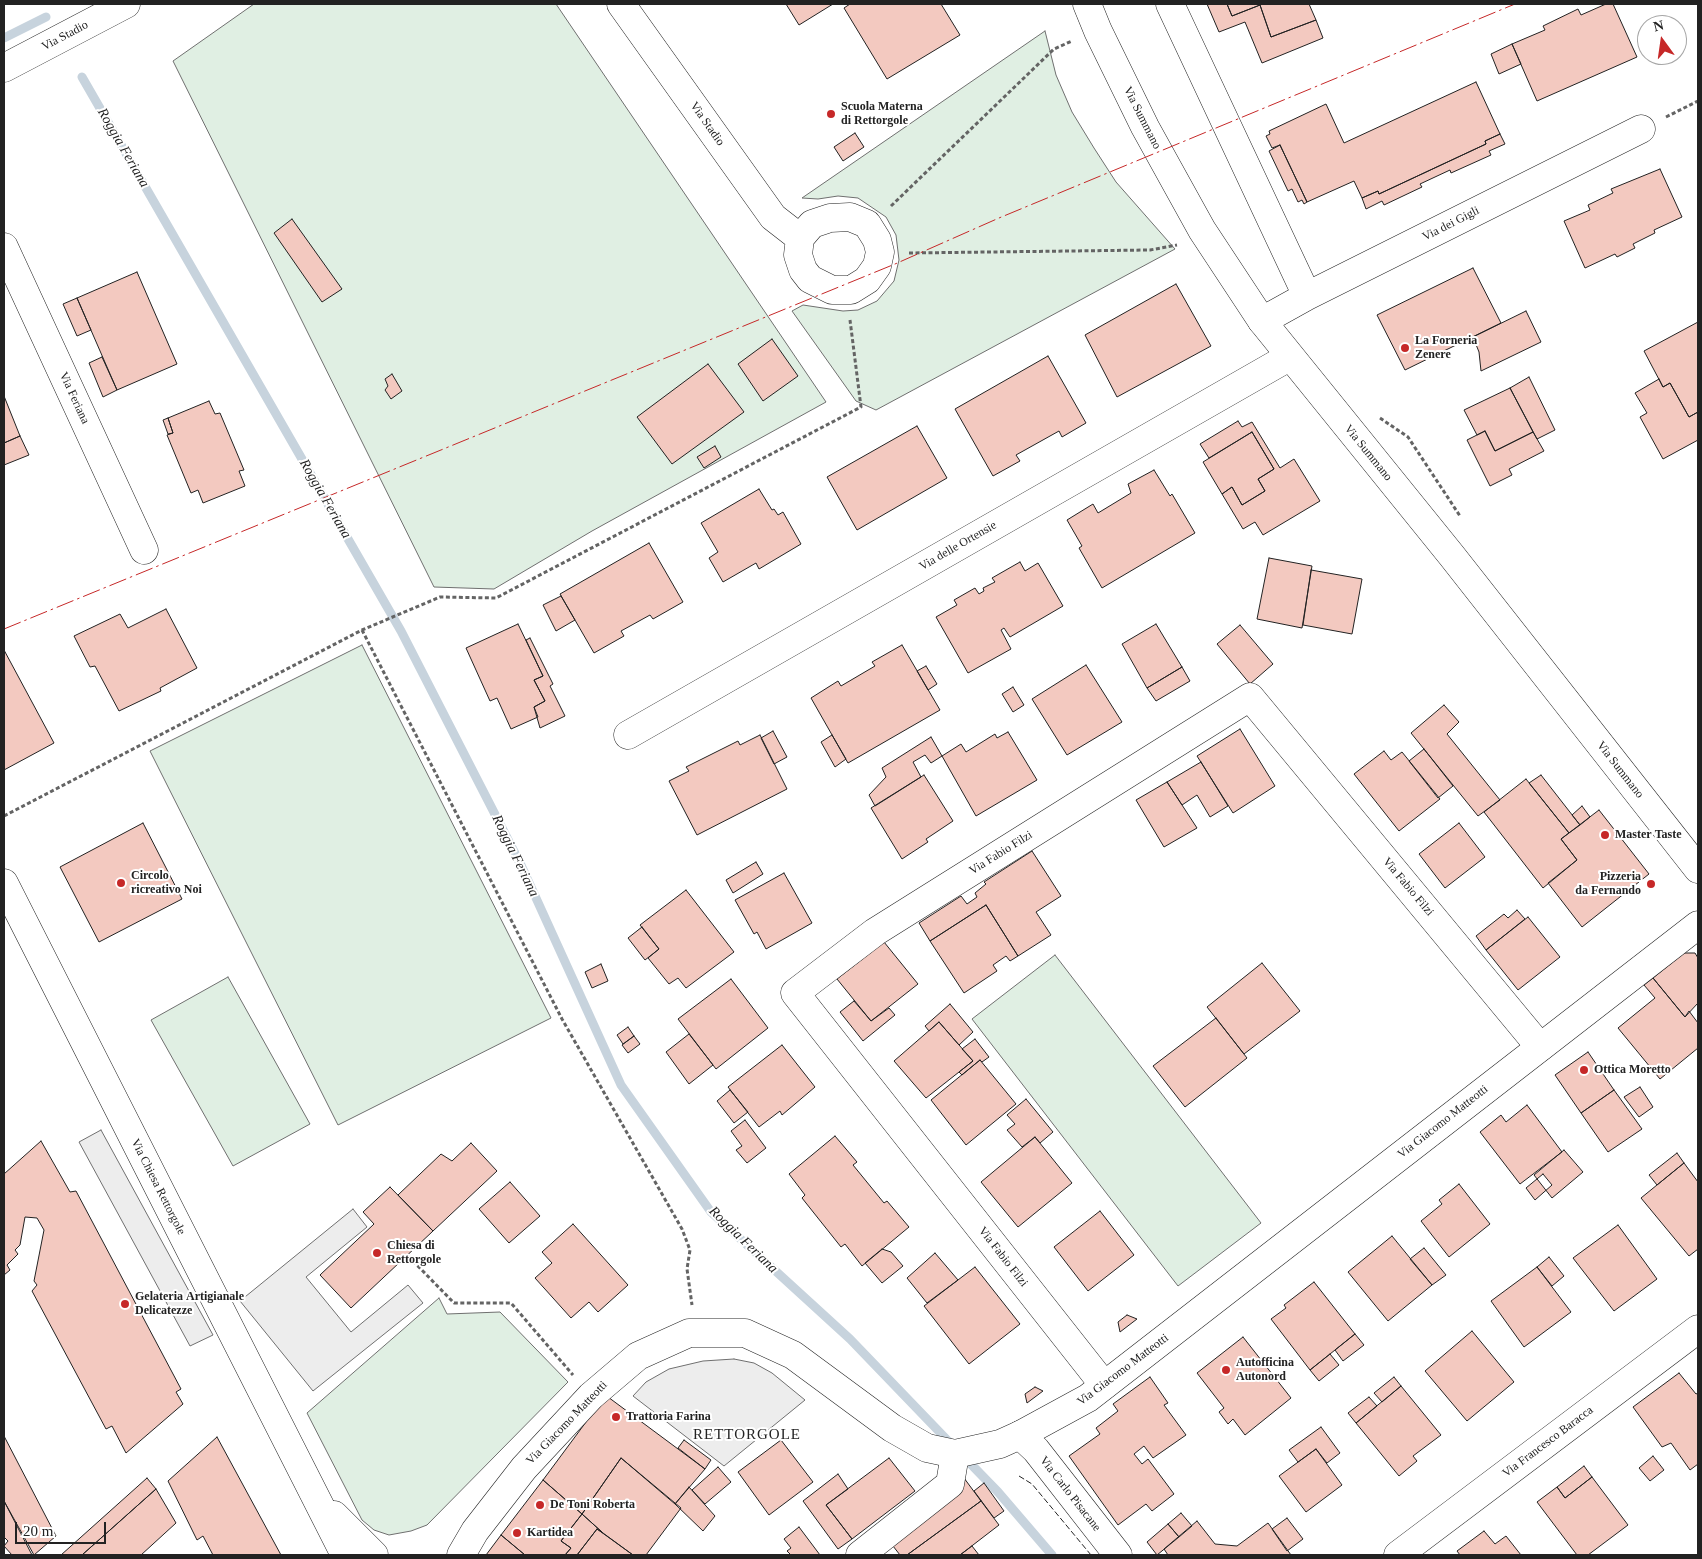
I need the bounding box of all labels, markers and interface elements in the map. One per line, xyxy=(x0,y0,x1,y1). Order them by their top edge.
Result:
north arrow xyxy=(1637,15,1687,65)
text: N xyxy=(1652,17,1665,34)
street label: Via Stadio xyxy=(39,18,91,54)
street label: Via Summano xyxy=(1120,84,1164,152)
street label: Via Stadio xyxy=(687,99,727,149)
place label: Scuola Materna di Rettorgole xyxy=(841,100,923,128)
water label: Roggia Feriana xyxy=(93,105,153,191)
marker: Scuola Materna di Rettorgole xyxy=(825,108,837,120)
street label: Via dei Gigli xyxy=(1420,204,1482,244)
place label: La Forneria Zenere xyxy=(1415,334,1477,362)
marker: La Forneria Zenere xyxy=(1399,342,1411,354)
street label: Via Feriana xyxy=(56,370,92,426)
street label: Via Summano xyxy=(1341,422,1395,484)
water label: Roggia Feriana xyxy=(295,456,355,542)
street label: Via delle Ortensie xyxy=(917,518,999,574)
street label: Via Summano xyxy=(1593,739,1647,801)
water label: Roggia Feriana xyxy=(488,812,542,900)
street label: Via Fabio Filzi xyxy=(967,828,1035,878)
place label: Master Taste xyxy=(1615,828,1682,842)
marker: Master Taste xyxy=(1599,829,1611,841)
street label: Via Fabio Filzi xyxy=(1379,855,1437,919)
place label: Circolo ricreativo Noi xyxy=(131,869,202,897)
place label: Pizzeria da Fernando xyxy=(1575,870,1641,898)
marker: Circolo ricreativo Noi xyxy=(115,877,127,889)
marker: Pizzeria da Fernando xyxy=(1645,878,1657,890)
place label: Ottica Moretto xyxy=(1594,1063,1671,1077)
marker: Ottica Moretto xyxy=(1578,1064,1590,1076)
street label: Via Giacomo Matteotti xyxy=(1395,1082,1491,1162)
street label: Via Chiesa Rettorgole xyxy=(128,1137,188,1237)
water label: Roggia Feriana xyxy=(705,1203,781,1277)
street label: Via Fabio Filzi xyxy=(975,1224,1031,1290)
place label: Chiesa di Rettorgole xyxy=(387,1239,441,1267)
marker: Chiesa di Rettorgole xyxy=(371,1247,383,1259)
place label: Gelateria Artigianale Delicatezze xyxy=(135,1290,244,1318)
marker: Gelateria Artigianale Delicatezze xyxy=(119,1298,131,1310)
street label: Via Giacomo Matteotti xyxy=(1075,1331,1171,1409)
place label: Autofficina Autonord xyxy=(1236,1356,1294,1384)
marker: Autofficina Autonord xyxy=(1220,1364,1232,1376)
street label: Via Giacomo Matteotti xyxy=(523,1378,611,1468)
street label: Via Francesco Baracca xyxy=(1500,1403,1596,1481)
place label: Trattoria Farina xyxy=(626,1410,711,1424)
marker: Trattoria Farina xyxy=(610,1411,622,1423)
district label: RETTORGOLE xyxy=(692,1426,802,1444)
street label: Via Carlo Pisacane xyxy=(1036,1454,1104,1534)
place label: De Toni Roberta xyxy=(550,1498,635,1512)
marker: De Toni Roberta xyxy=(534,1499,546,1511)
scale bar xyxy=(18,1512,109,1544)
text: 20 m xyxy=(23,1523,53,1539)
place label: Kartidea xyxy=(527,1526,573,1540)
marker: Kartidea xyxy=(511,1527,523,1539)

